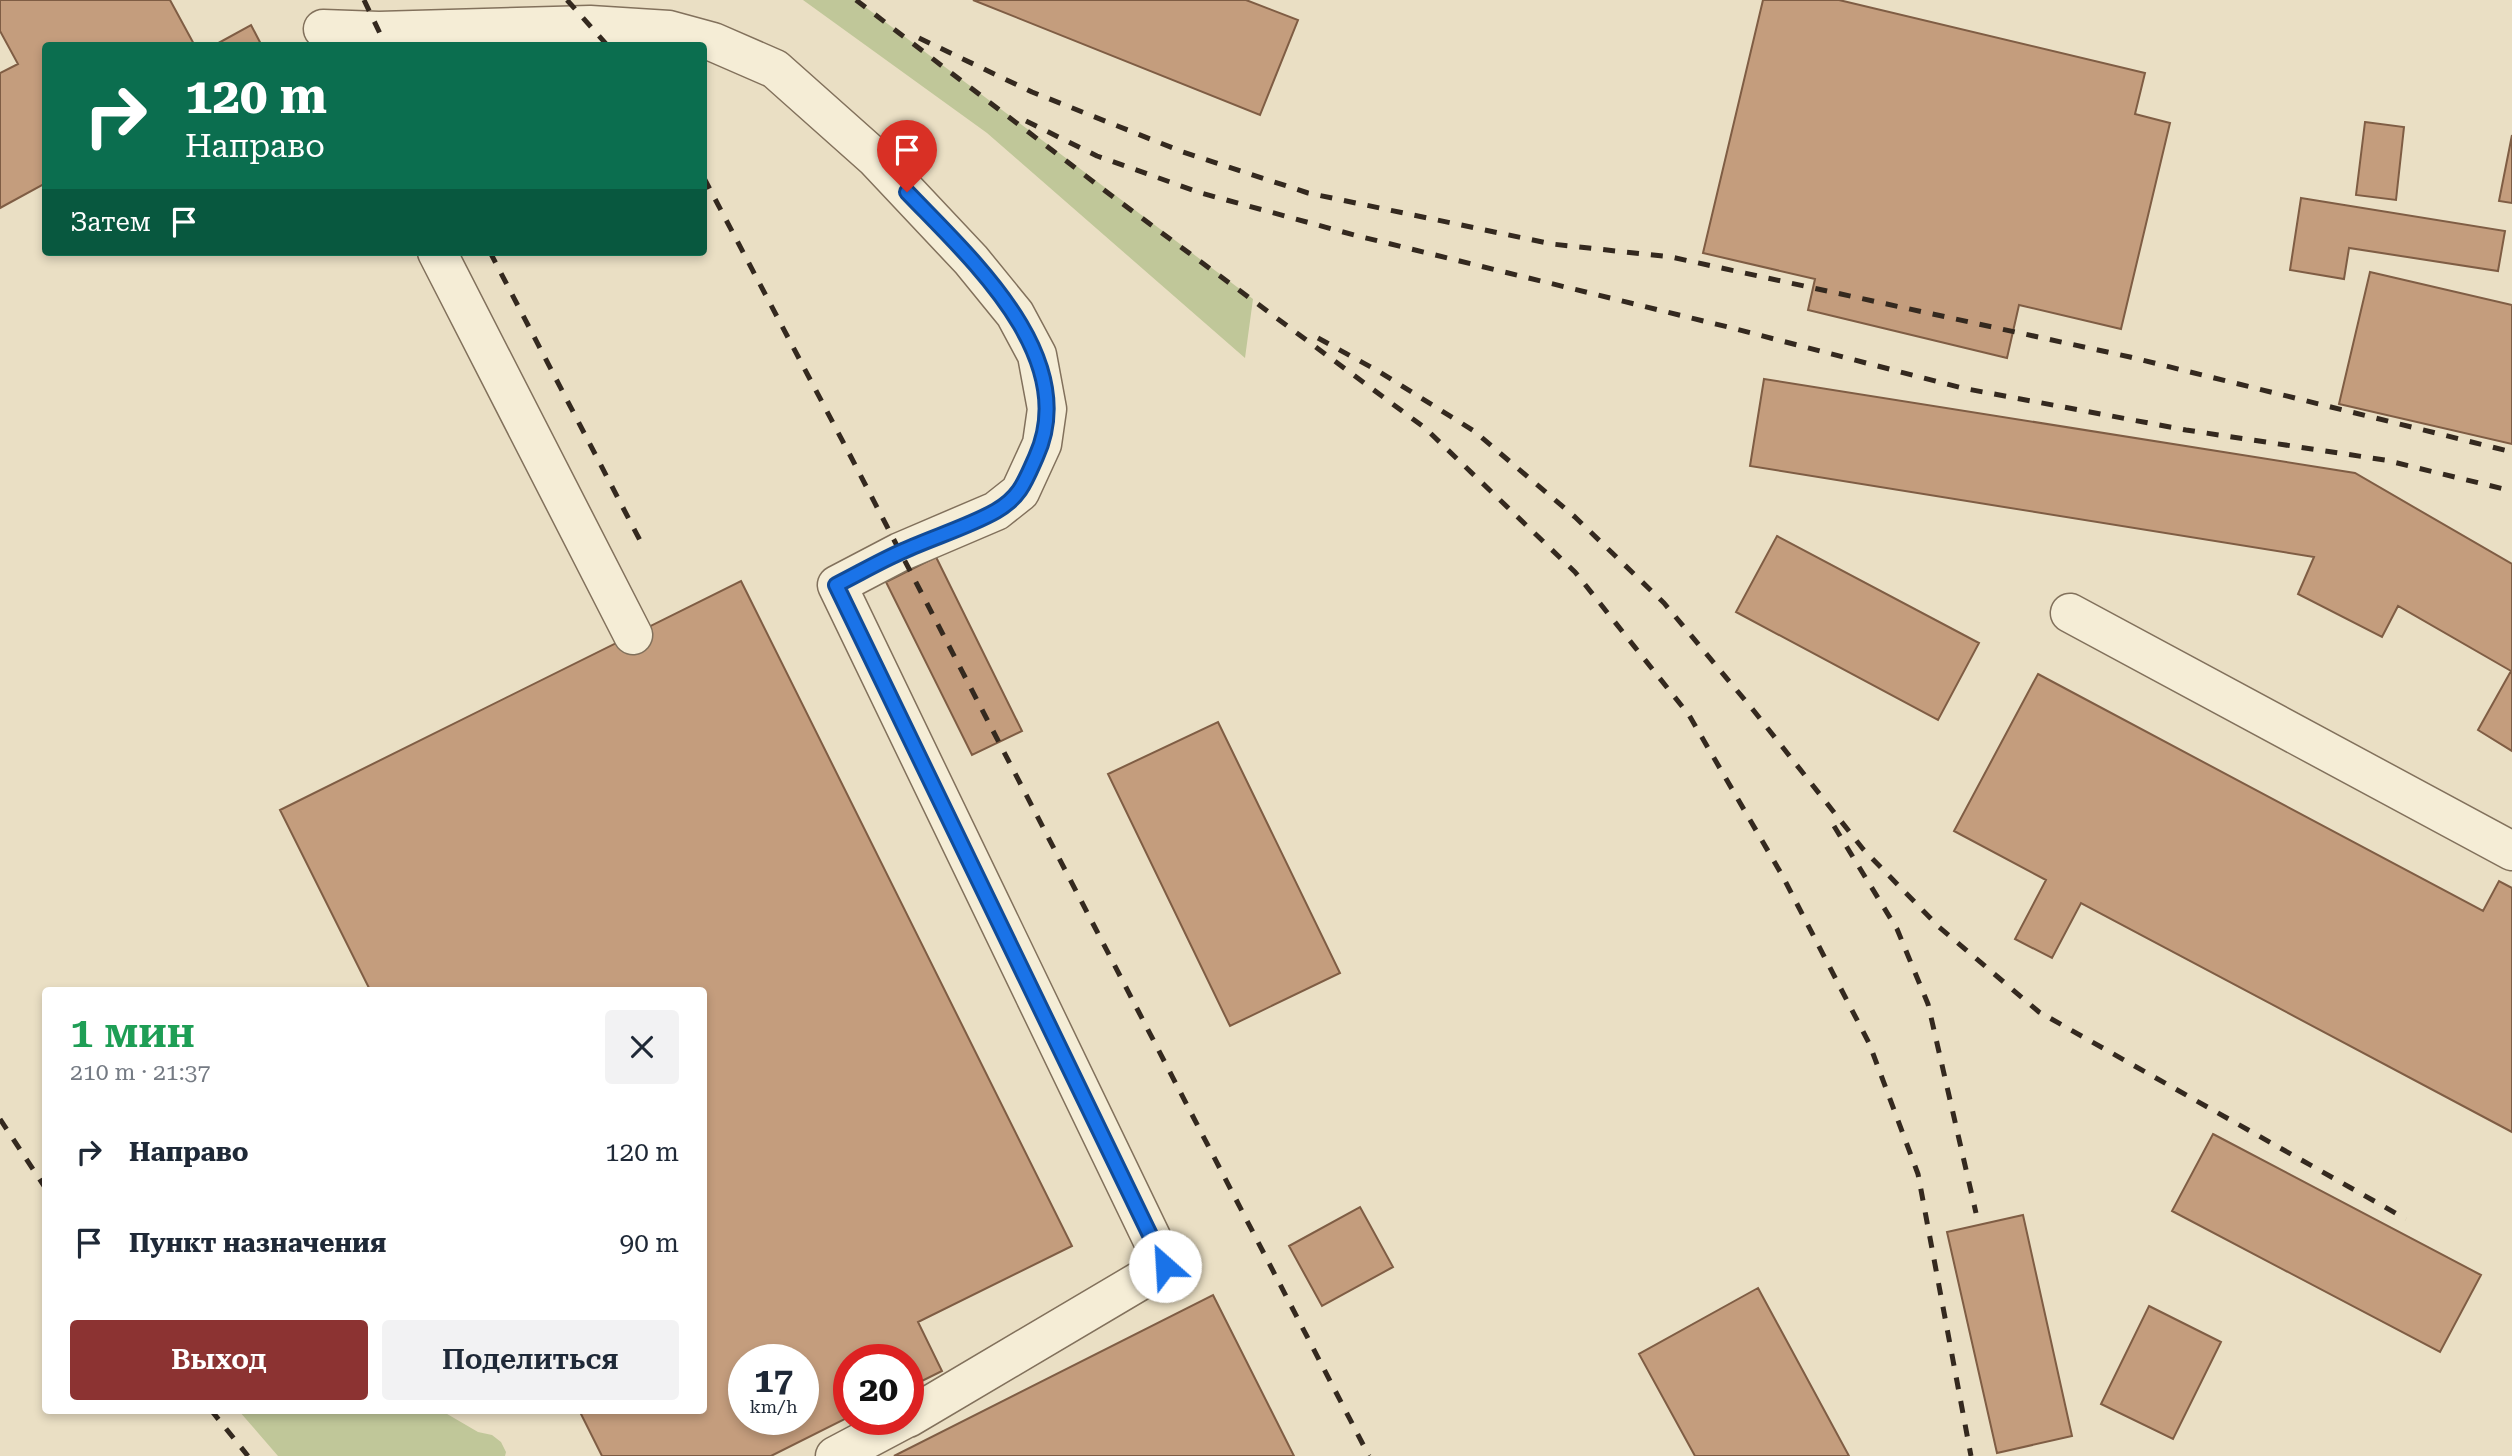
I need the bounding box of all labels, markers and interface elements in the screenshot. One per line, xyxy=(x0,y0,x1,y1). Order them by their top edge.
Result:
text: 120 m xyxy=(185,68,327,125)
icon: right xyxy=(70,70,161,161)
pin xyxy=(877,120,937,192)
text: Направо xyxy=(185,127,325,165)
icon: arrive xyxy=(888,131,926,169)
icon: arrive xyxy=(165,203,203,241)
text: Затем xyxy=(70,207,151,237)
text: 1 мин xyxy=(70,1008,195,1057)
button: close xyxy=(605,1010,679,1084)
text: 210 m · 21:37 xyxy=(70,1059,210,1086)
icon: right xyxy=(70,1133,108,1171)
text: Направо xyxy=(129,1137,249,1167)
text: 120 m xyxy=(605,1137,679,1167)
icon: arrive xyxy=(70,1224,108,1262)
text: Пункт назначения xyxy=(129,1228,386,1258)
text: 90 m xyxy=(620,1228,679,1258)
position arrow xyxy=(1128,1229,1202,1303)
button: Выход xyxy=(70,1320,368,1400)
button: Поделиться xyxy=(382,1320,679,1400)
speed limit sign: 20 xyxy=(833,1344,924,1435)
text: 17 xyxy=(754,1360,793,1401)
text: km/h xyxy=(749,1396,798,1417)

